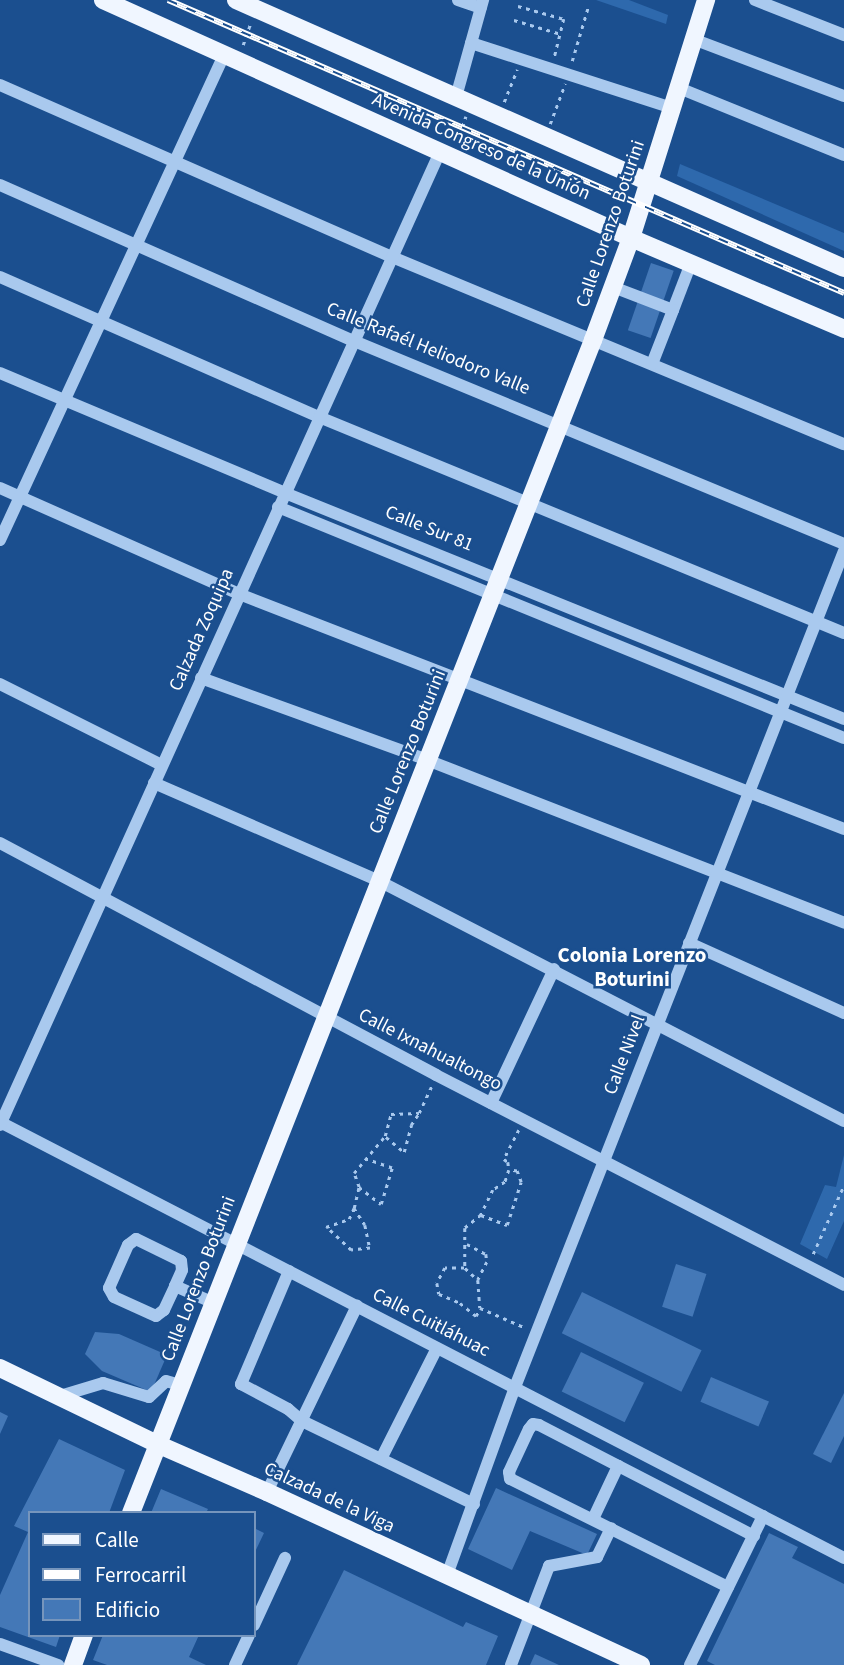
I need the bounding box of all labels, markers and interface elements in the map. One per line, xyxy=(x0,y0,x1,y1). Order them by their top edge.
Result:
street label: Avenida Congreso de la Unión xyxy=(368,89,594,205)
street label: Calle Lorenzo Boturini xyxy=(572,138,650,310)
street label: Calle Rafaél Heliodoro Valle xyxy=(323,298,533,400)
street label: Calle Sur 81 xyxy=(382,501,476,557)
street label: Calzada Zoquipa xyxy=(165,565,239,695)
street label: Calle Lorenzo Boturini xyxy=(365,667,451,837)
district label: Colonia Lorenzo Boturini xyxy=(558,942,706,992)
street label: Calle Ixnahualtongo xyxy=(354,1004,506,1096)
street label: Calle Nivel xyxy=(599,1012,651,1098)
street label: Calle Lorenzo Boturini xyxy=(157,1193,241,1365)
street label: Calle Cuitláhuac xyxy=(368,1284,494,1362)
street label: Calzada de la Viga xyxy=(260,1458,398,1538)
legend xyxy=(28,1511,256,1637)
text: Calle xyxy=(95,1525,139,1555)
text: Ferrocarril xyxy=(95,1560,186,1590)
text: Edificio xyxy=(95,1595,160,1625)

